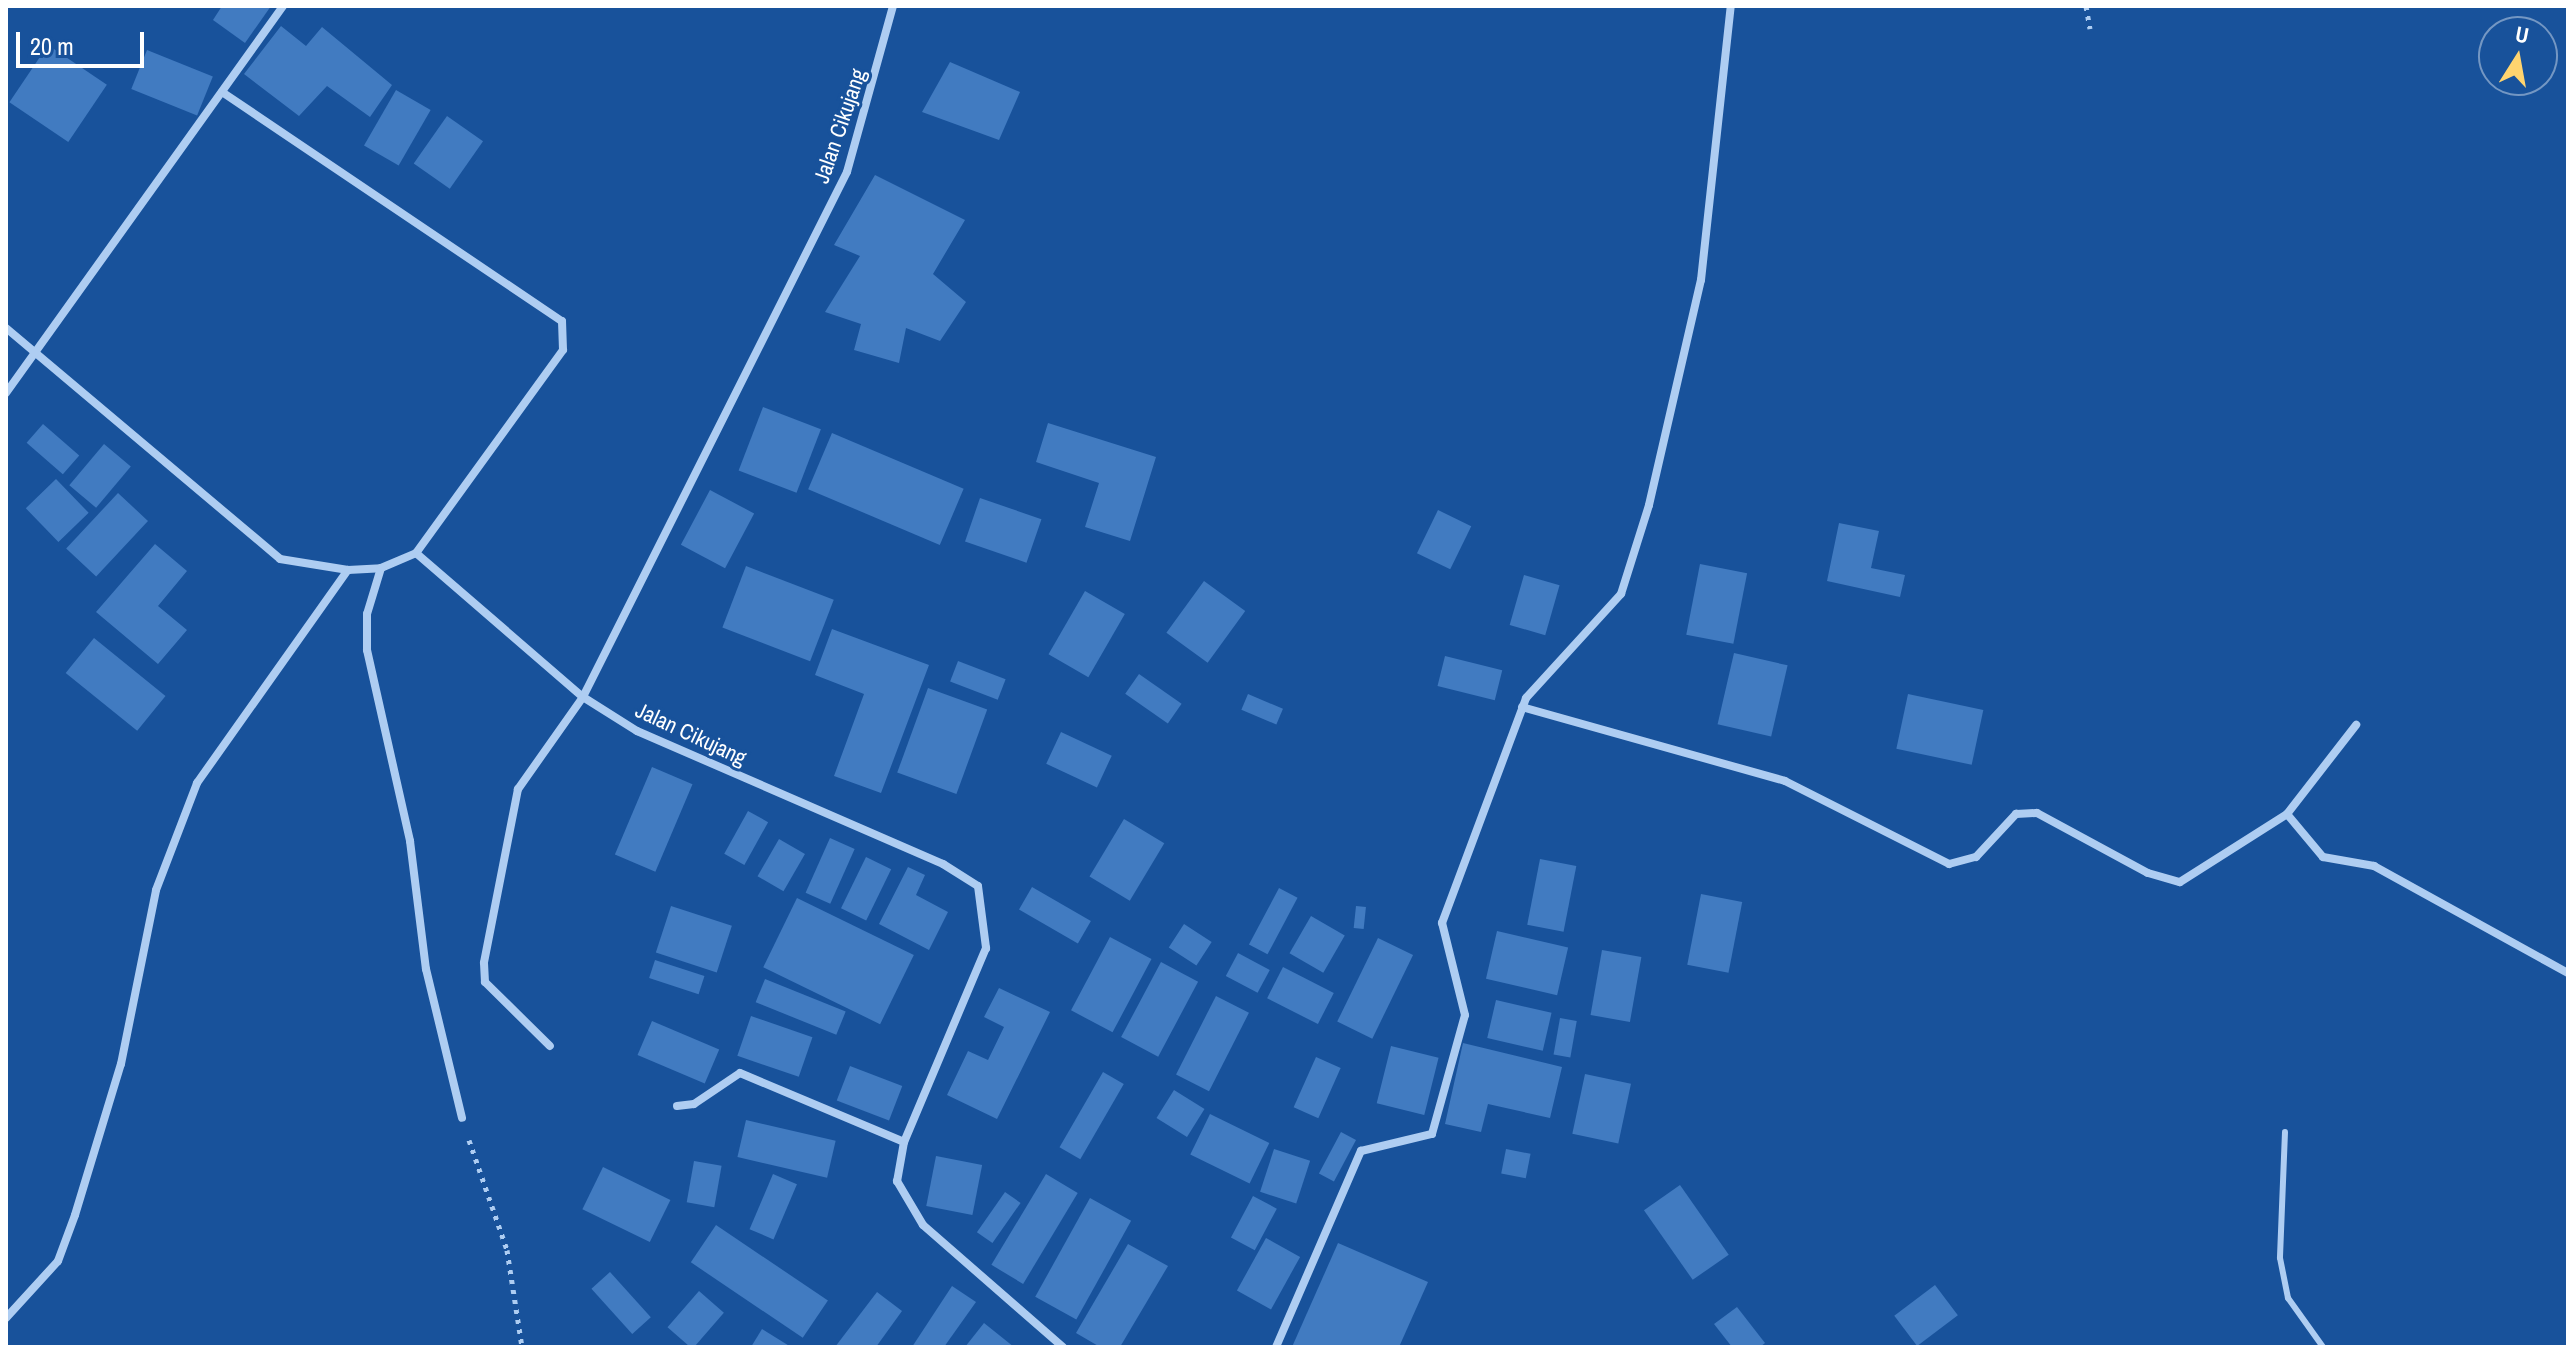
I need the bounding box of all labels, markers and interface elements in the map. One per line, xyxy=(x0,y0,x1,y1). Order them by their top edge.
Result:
scale bar xyxy=(20,16,148,66)
north arrow xyxy=(2478,16,2558,96)
text: U xyxy=(2513,18,2531,50)
text: 20 m xyxy=(30,30,74,62)
street label: Jalan Cikujang xyxy=(808,65,872,187)
street label: Jalan Cikujang xyxy=(631,697,751,771)

